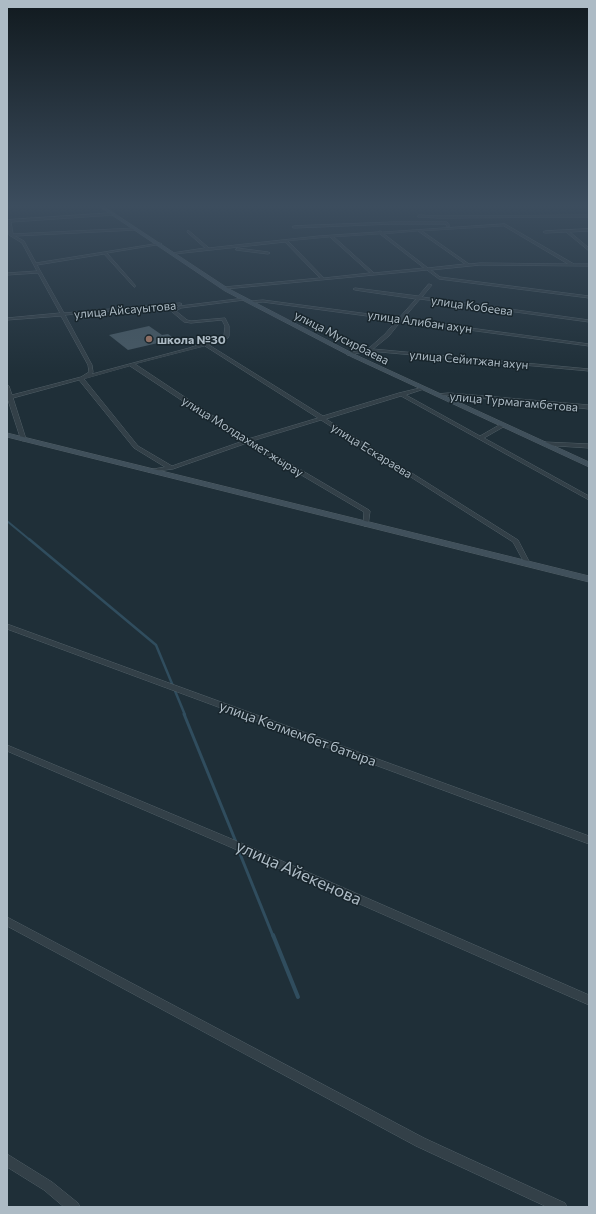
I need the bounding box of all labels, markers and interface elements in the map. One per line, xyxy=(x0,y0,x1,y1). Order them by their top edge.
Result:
street label: улица Кобеева xyxy=(430,292,514,318)
street label: улица Айсауытова xyxy=(73,298,177,320)
street label: улица Мусирбаева xyxy=(292,307,392,367)
street label: улица Алибан ахун xyxy=(367,307,473,335)
place label: школа №30 xyxy=(157,332,226,346)
marker: школа №30 xyxy=(144,334,154,344)
street label: улица Сейитжан ахун xyxy=(409,347,529,371)
street label: улица Турмагамбетова xyxy=(449,388,579,414)
street label: улица Молдахмет жырау xyxy=(180,393,306,479)
street label: улица Ескараева xyxy=(329,419,415,481)
street label: улица Келмембет батыра xyxy=(217,697,379,769)
street label: улица Айекенова xyxy=(233,835,365,909)

